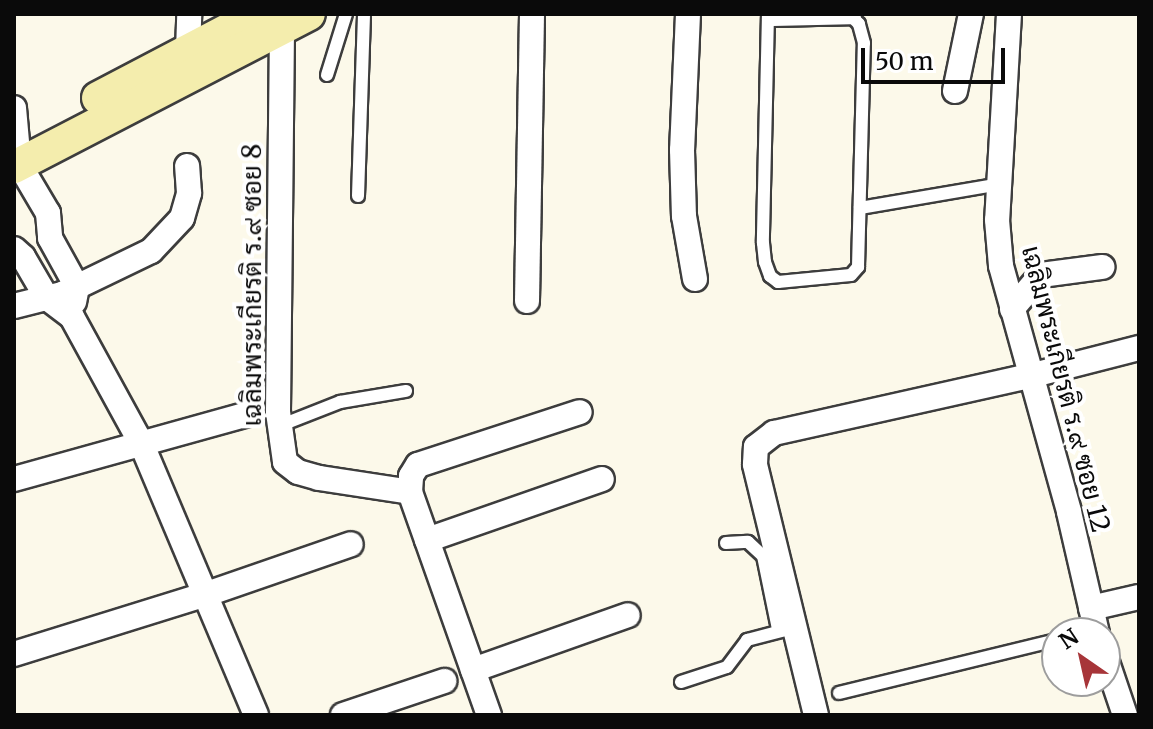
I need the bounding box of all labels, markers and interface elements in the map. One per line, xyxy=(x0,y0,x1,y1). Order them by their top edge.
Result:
scale bar xyxy=(865,32,1009,82)
text: 50 m xyxy=(875,46,934,77)
street label: เฉลิมพระเกียรติ ร.๙ ซอย 8 xyxy=(236,144,268,426)
street label: เฉลิมพระเกียรติ ร.๙ ซอย 12 xyxy=(1015,243,1117,535)
north arrow xyxy=(1041,617,1121,697)
text: N xyxy=(1054,622,1084,655)

